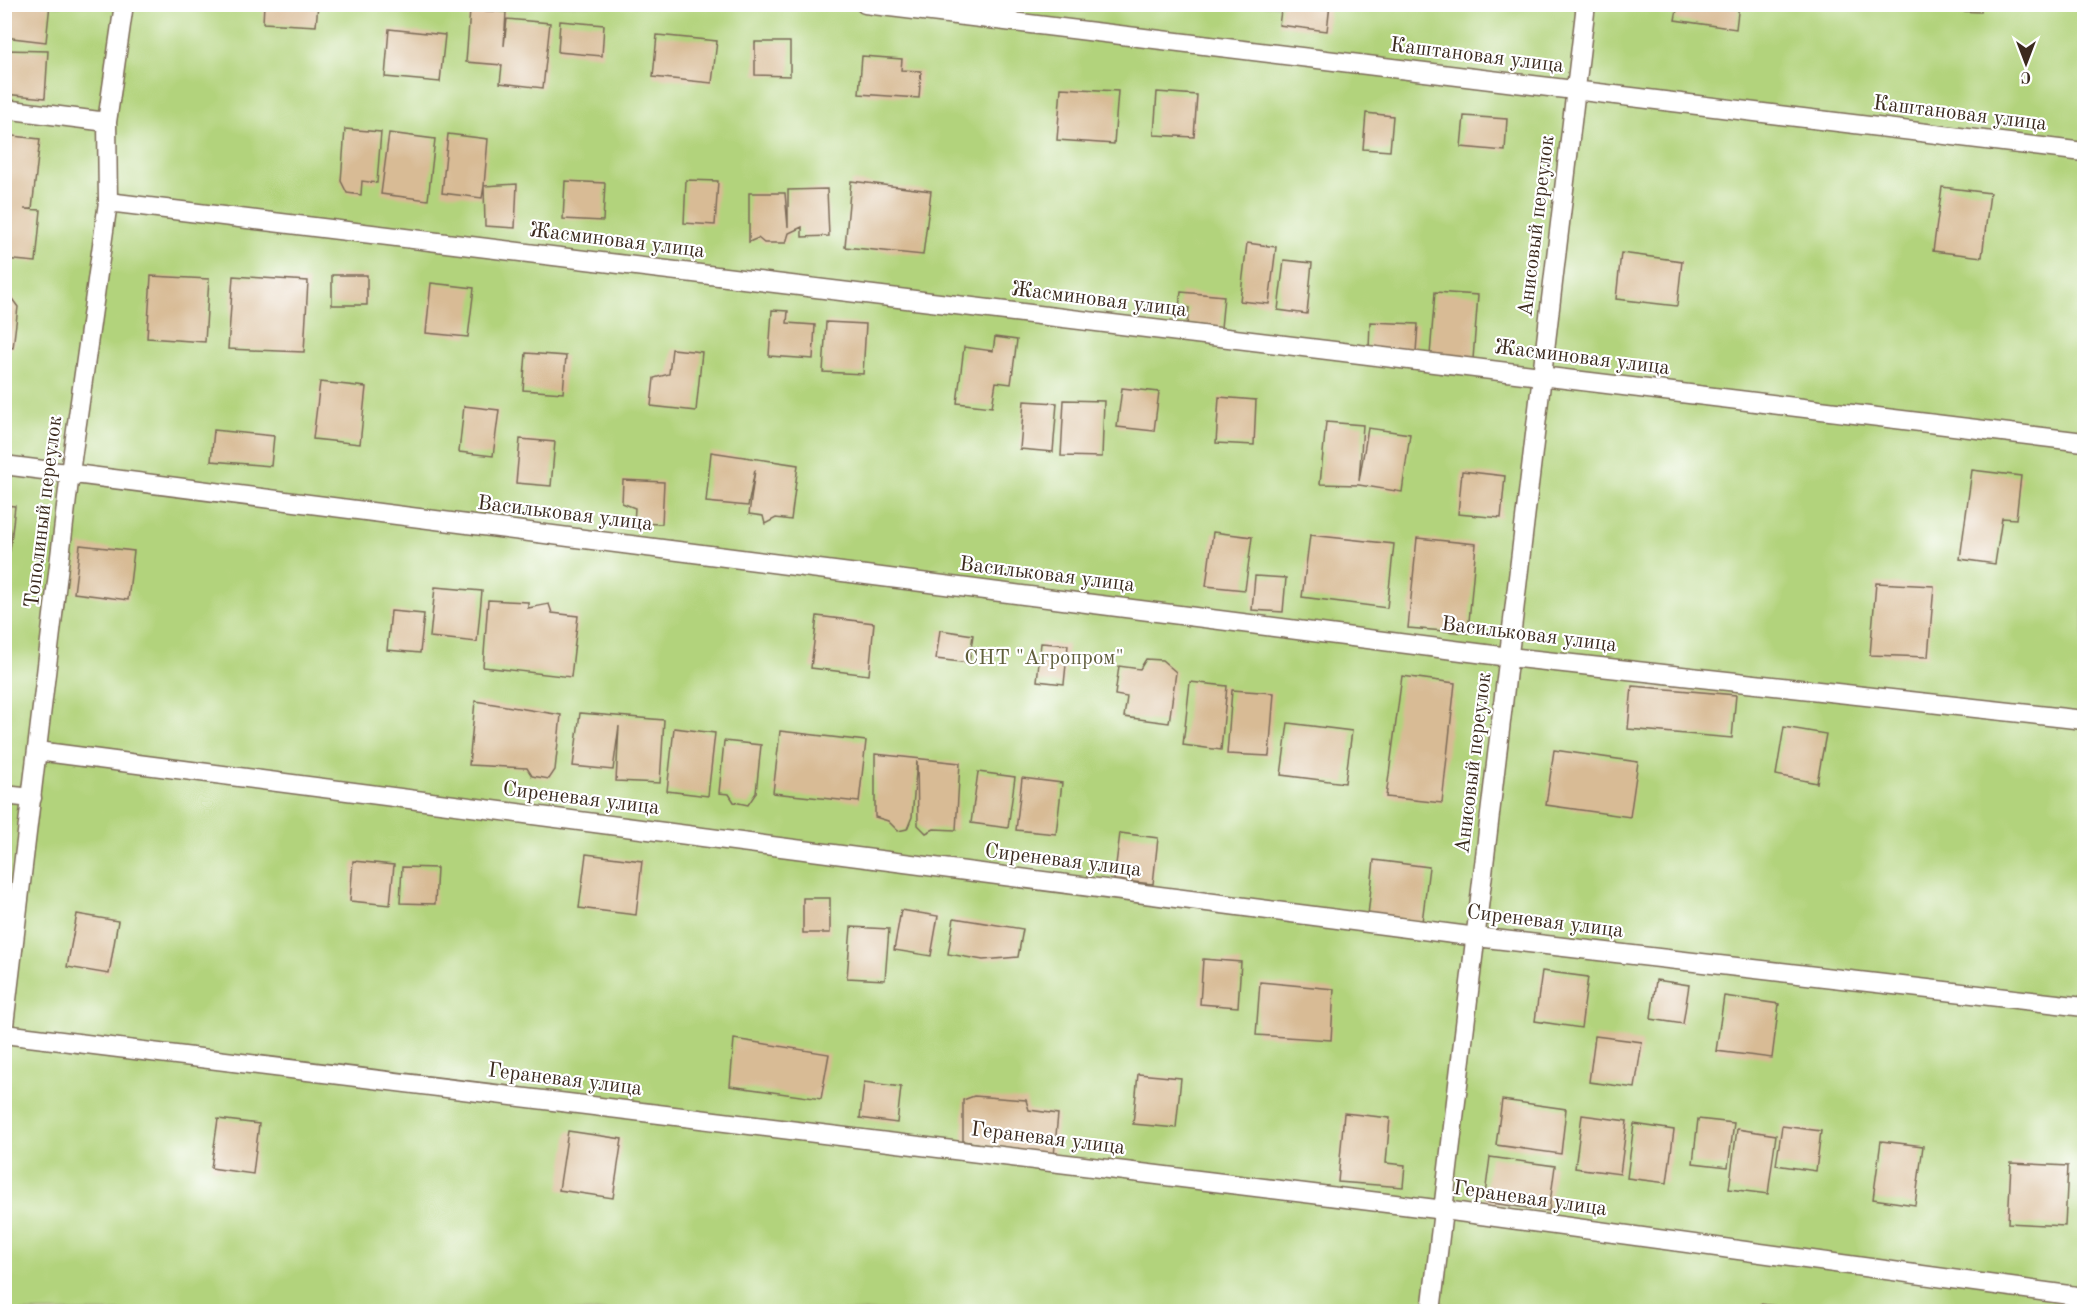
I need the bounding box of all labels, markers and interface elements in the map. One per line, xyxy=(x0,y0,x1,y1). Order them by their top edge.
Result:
north arrow xyxy=(1996,33,2056,93)
street label: Каштановая улица xyxy=(1389,35,1565,77)
text: С xyxy=(2021,68,2031,84)
street label: Каштановая улица xyxy=(1872,93,2048,135)
street label: Анисовый переулок xyxy=(1515,134,1559,318)
street label: Жасминовая улица xyxy=(528,220,706,262)
street label: Жасминовая улица xyxy=(1010,279,1188,321)
street label: Жасминовая улица xyxy=(1493,337,1671,379)
street label: Тополиный переулок xyxy=(22,414,66,609)
street label: Васильковая улица xyxy=(476,493,654,535)
street label: Васильковая улица xyxy=(958,554,1136,596)
street label: Васильковая улица xyxy=(1440,614,1618,656)
park label: СНТ "Агропром" xyxy=(964,648,1124,669)
street label: Анисовый переулок xyxy=(1452,671,1496,855)
street label: Сиреневая улица xyxy=(501,779,661,819)
street label: Сиреневая улица xyxy=(983,841,1143,881)
street label: Сиреневая улица xyxy=(1465,902,1625,942)
street label: Гераневая улица xyxy=(487,1060,643,1100)
street label: Гераневая улица xyxy=(970,1119,1126,1159)
street label: Гераневая улица xyxy=(1452,1178,1608,1220)

